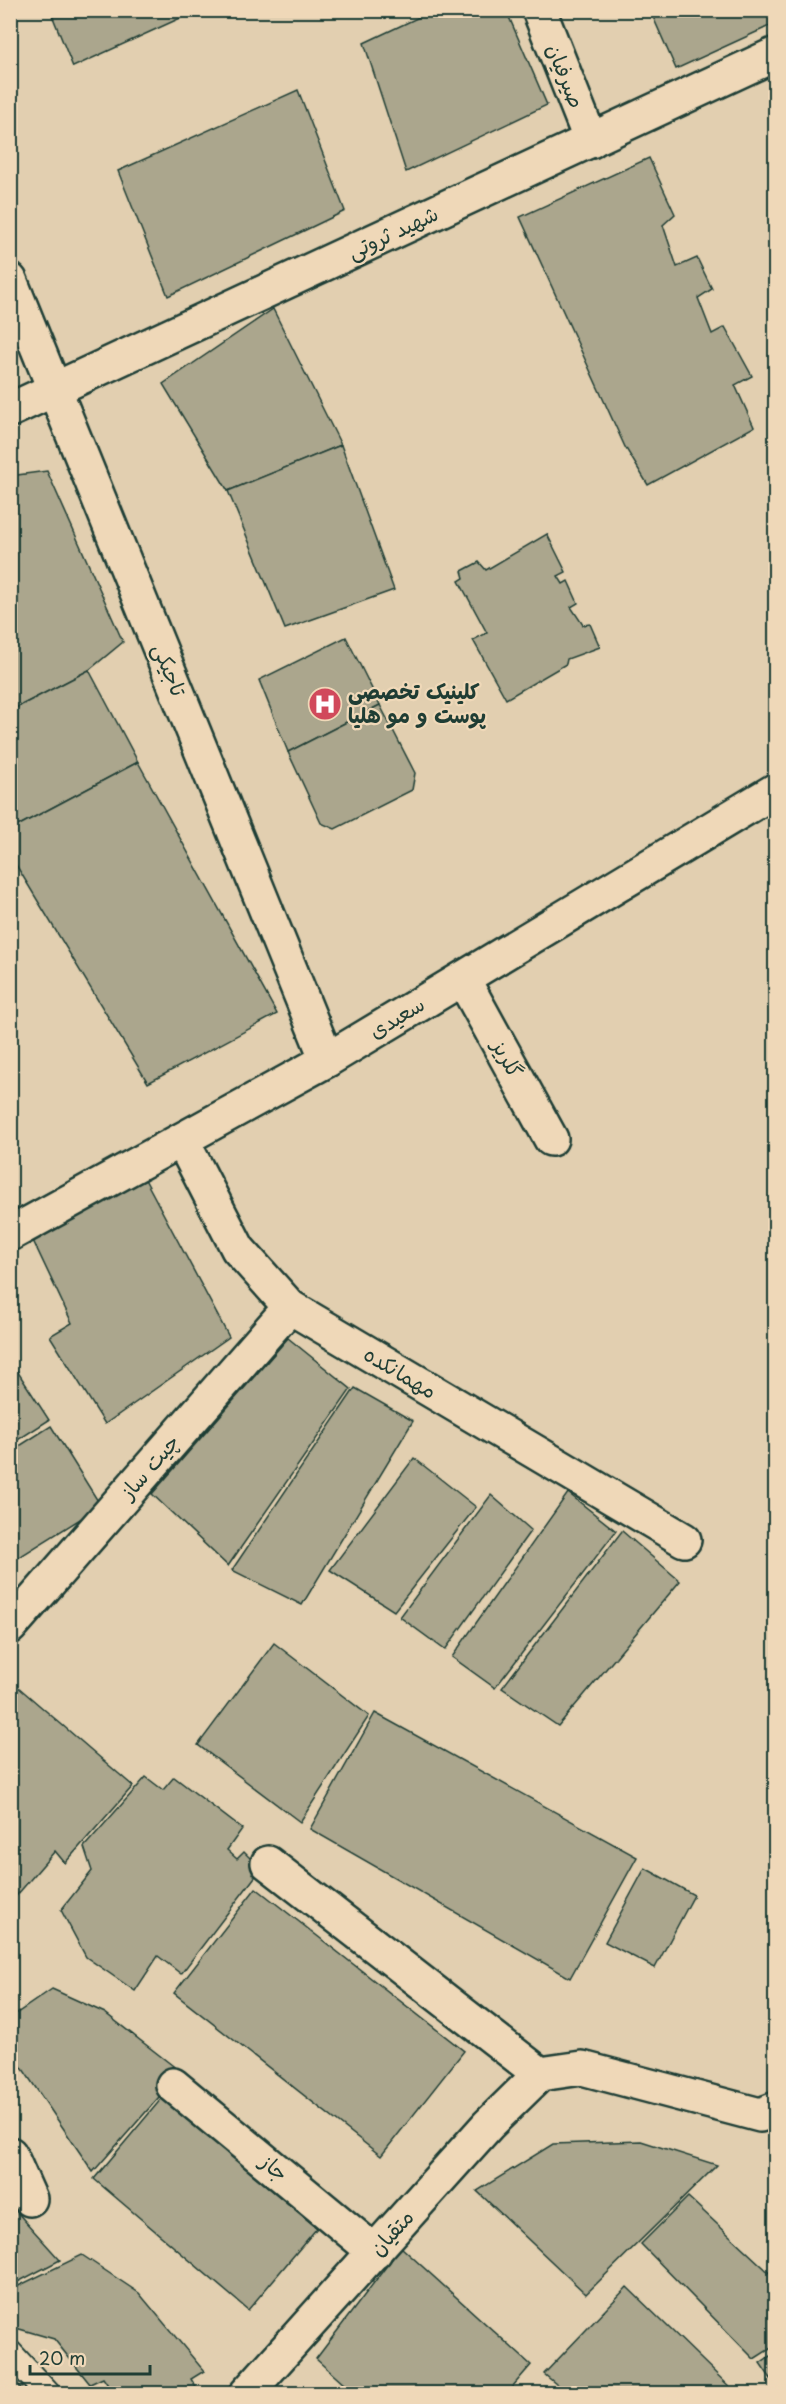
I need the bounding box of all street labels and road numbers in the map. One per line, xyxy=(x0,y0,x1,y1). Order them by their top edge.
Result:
street label: صیرفیان xyxy=(539,38,594,112)
street label: شهید ثروتی xyxy=(341,196,443,266)
street label: تاجیکی xyxy=(146,638,196,701)
street label: سعیدی xyxy=(362,987,430,1046)
street label: گلریز xyxy=(484,1031,532,1083)
street label: مهمانکده xyxy=(358,1337,444,1406)
street label: چیت ساز xyxy=(110,1426,186,1507)
street label: جاز xyxy=(253,2144,296,2188)
street label: متقیان xyxy=(361,2201,420,2262)

